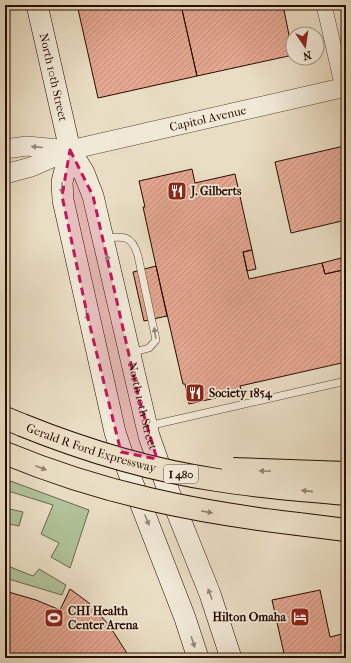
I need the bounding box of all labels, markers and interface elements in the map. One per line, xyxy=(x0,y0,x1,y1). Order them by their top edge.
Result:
north arrow xyxy=(285,26,325,66)
street label: North 10th Street xyxy=(37,32,70,123)
text: N xyxy=(301,48,313,63)
street label: Capitol Avenue xyxy=(168,103,248,134)
one-way arrow xyxy=(31,143,43,150)
restaurant icon: J. Gilberts xyxy=(166,180,188,202)
one-way arrow xyxy=(59,182,65,195)
place label: J. Gilberts xyxy=(189,184,242,199)
one-way arrow xyxy=(104,254,110,266)
one-way arrow xyxy=(85,309,91,322)
one-way arrow xyxy=(152,327,158,339)
street label: North 10th Street xyxy=(125,361,161,452)
restaurant icon: Society 1854 xyxy=(184,382,206,404)
place label: Society 1854 xyxy=(209,386,273,401)
street label: Gerald R Ford Expressway xyxy=(24,420,158,475)
one-way arrow xyxy=(36,465,48,471)
road number: I 480 xyxy=(164,465,198,483)
one-way arrow xyxy=(258,468,271,474)
one-way arrow xyxy=(301,487,313,494)
one-way arrow xyxy=(201,509,213,515)
one-way arrow xyxy=(144,515,150,526)
one-way arrow xyxy=(207,588,213,600)
place label: CHI Health Center Arena xyxy=(68,604,139,632)
hotel icon: Hilton Omaha xyxy=(289,606,311,628)
sports icon: CHI Health Center Arena xyxy=(43,607,65,629)
place label: Hilton Omaha xyxy=(213,610,286,624)
one-way arrow xyxy=(190,636,196,648)

